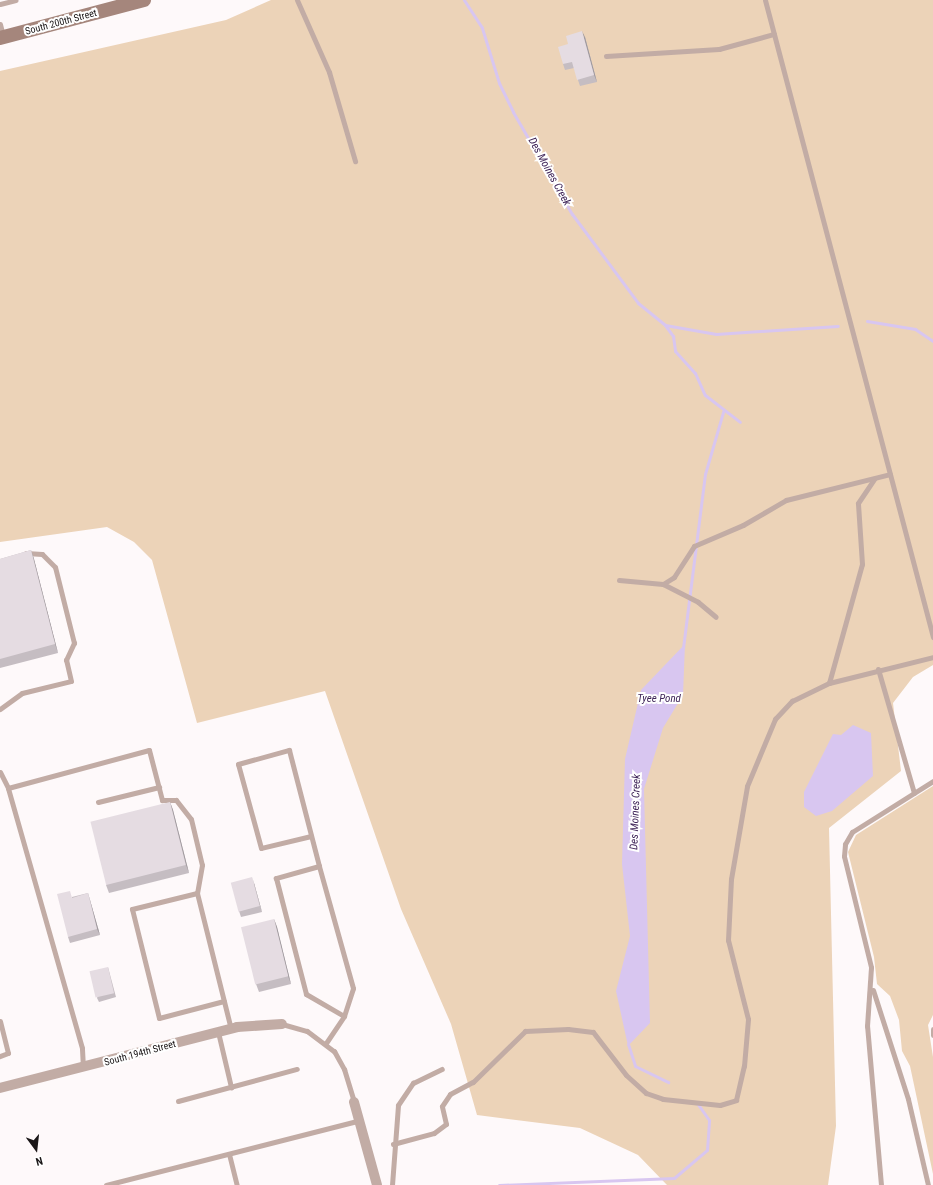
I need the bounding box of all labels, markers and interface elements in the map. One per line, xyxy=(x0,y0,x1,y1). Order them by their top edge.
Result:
street label: South 200th Street xyxy=(24,7,98,37)
water label: Des Moines Creek xyxy=(525,136,573,208)
water label: Tyee Pond xyxy=(637,692,681,706)
water label: Des Moines Creek xyxy=(628,774,644,850)
street label: South 194th Street xyxy=(103,1038,177,1068)
north arrow xyxy=(16,1129,56,1169)
text: N xyxy=(34,1154,44,1168)

